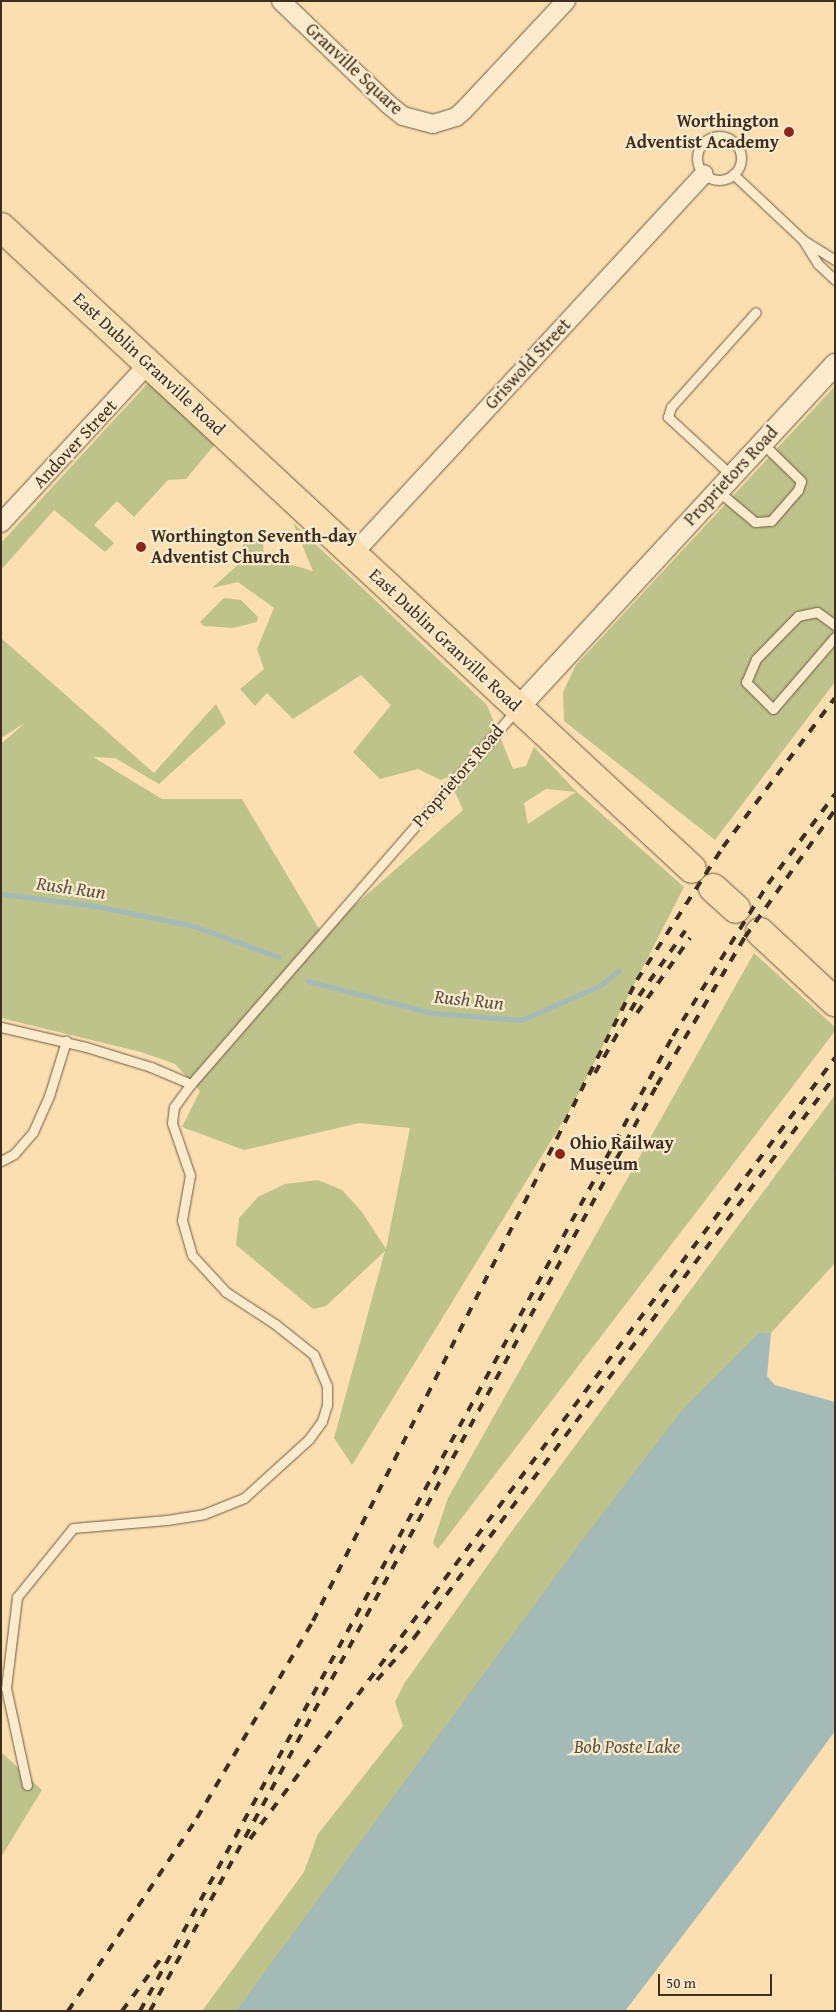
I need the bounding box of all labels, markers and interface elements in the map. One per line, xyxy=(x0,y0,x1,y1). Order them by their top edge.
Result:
street label: Granville Square xyxy=(301,18,407,120)
place label: Worthington Adventist Academy xyxy=(625,111,779,154)
marker: Worthington Adventist Academy xyxy=(783,126,795,138)
street label: East Dublin Granville Road xyxy=(69,288,229,440)
street label: Griswold Street xyxy=(481,314,575,414)
street label: Andover Street xyxy=(28,395,122,493)
street label: Proprietors Road xyxy=(679,422,783,530)
place label: Worthington Seventh-day Adventist Church xyxy=(151,526,357,568)
marker: Worthington Seventh-day Adventist Church xyxy=(135,541,147,553)
street label: East Dublin Granville Road xyxy=(365,564,525,716)
street label: Proprietors Road xyxy=(408,720,508,832)
water label: Rush Run xyxy=(35,872,107,904)
water label: Rush Run xyxy=(433,985,505,1015)
place label: Ohio Railway Museum xyxy=(570,1133,674,1176)
marker: Ohio Railway Museum xyxy=(554,1148,566,1160)
water label: Bob Poste Lake xyxy=(574,1736,680,1758)
scale bar xyxy=(661,1964,775,1996)
text: 50 m xyxy=(666,1972,696,1993)

